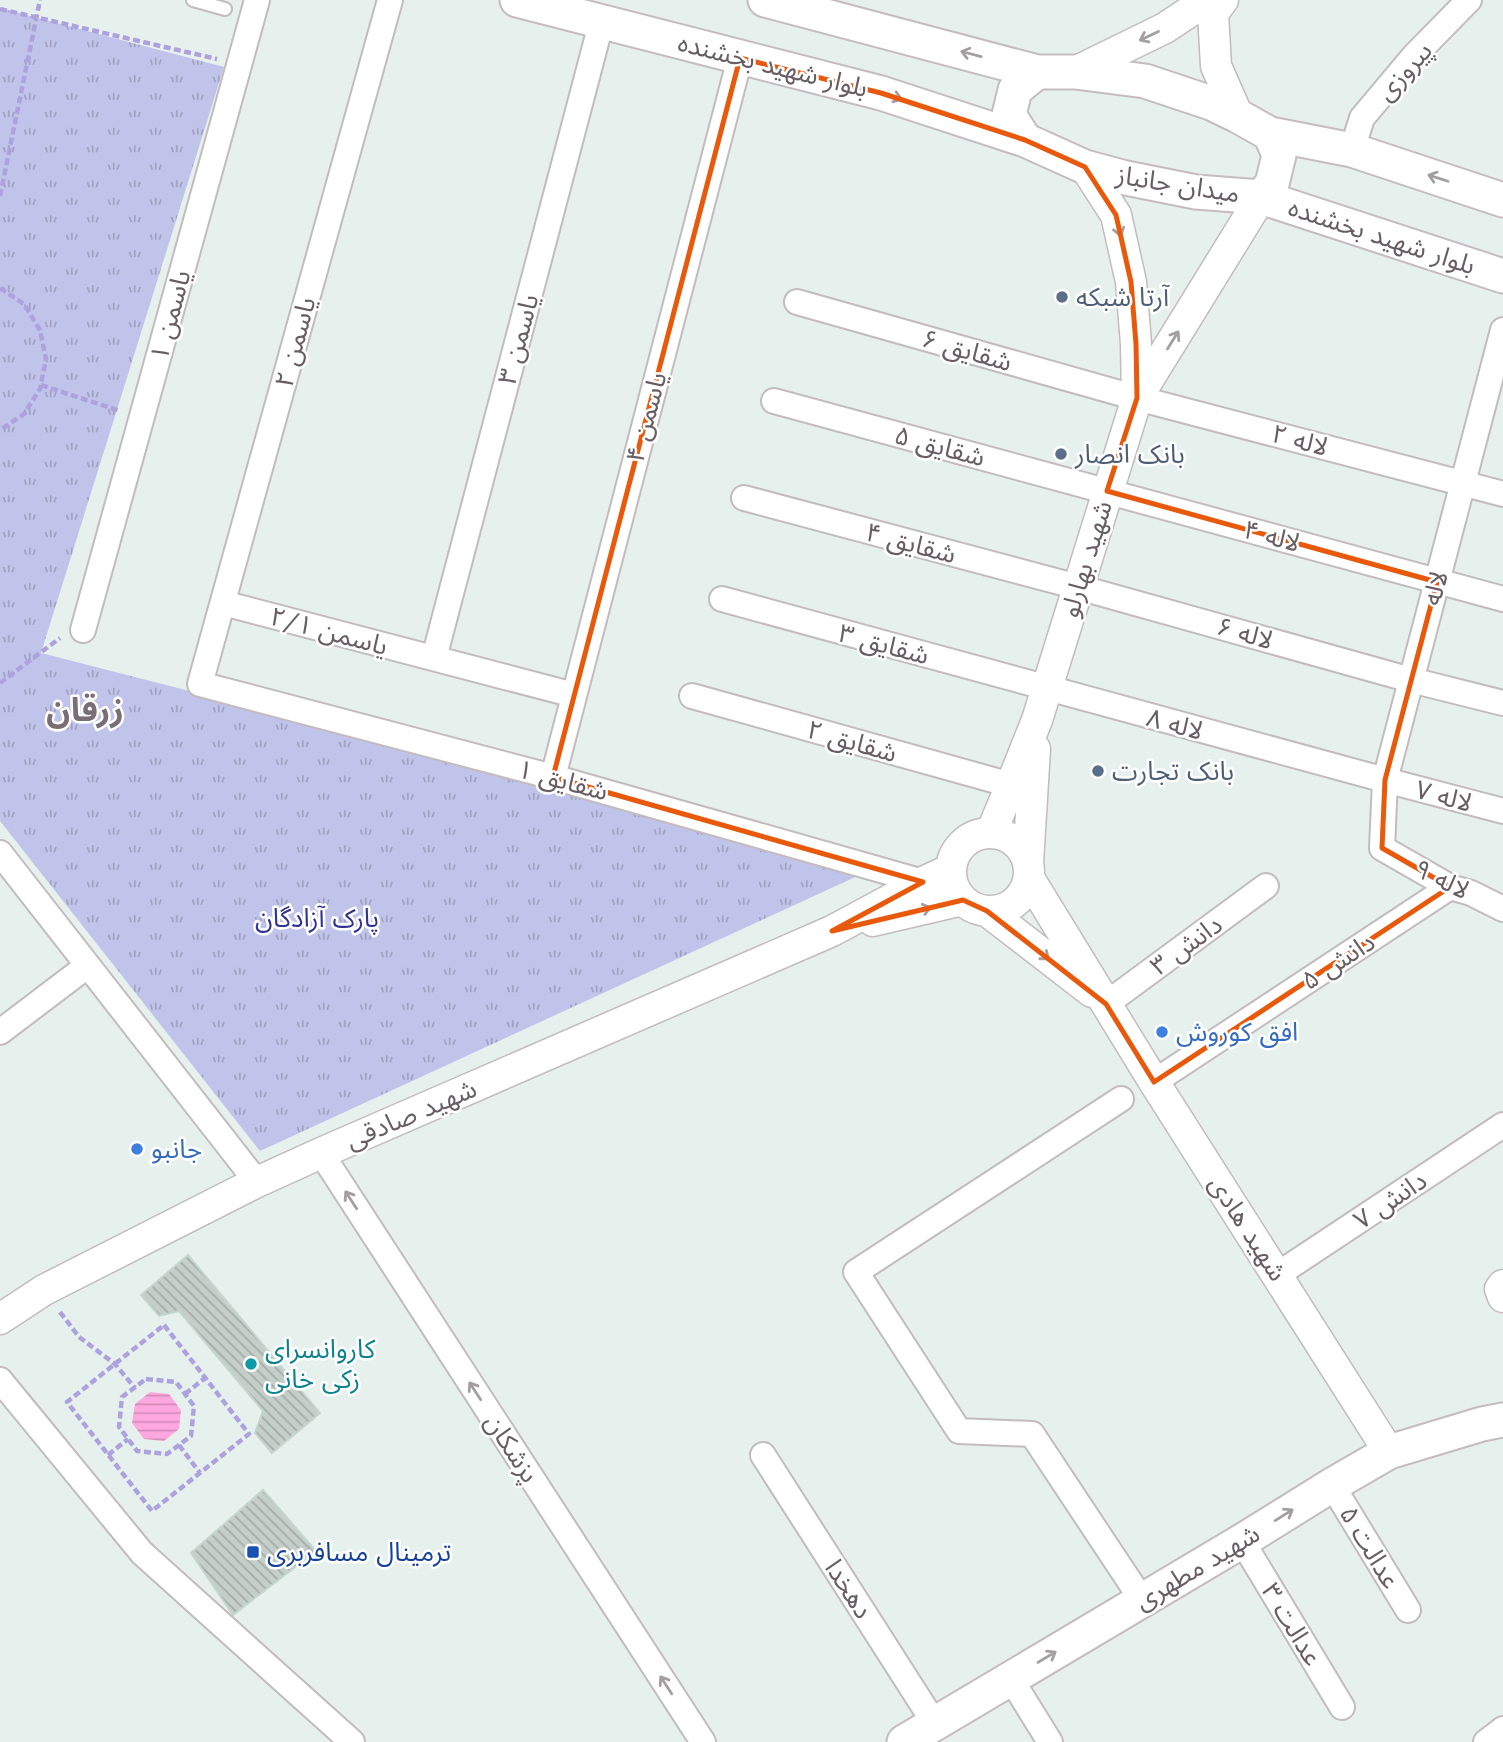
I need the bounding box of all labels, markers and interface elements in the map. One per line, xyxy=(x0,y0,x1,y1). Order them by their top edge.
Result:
street label: بلوار شهید بخشنده xyxy=(674,23,872,107)
one-way arrow xyxy=(1139,29,1160,43)
street label: پیروزی xyxy=(1367,33,1441,109)
one-way arrow xyxy=(960,47,982,60)
one-way arrow xyxy=(881,91,903,104)
street label: میدان جانباز xyxy=(1112,155,1243,213)
one-way arrow xyxy=(1428,171,1450,183)
street label: بلوار شهید بخشنده xyxy=(1284,188,1480,284)
one-way arrow xyxy=(1112,214,1125,237)
street label: یاسمن ۱ xyxy=(140,265,200,365)
place label: آرتا شبکه xyxy=(1076,278,1171,316)
street label: یاسمن ۳ xyxy=(488,289,548,389)
marker: آرتا شبکه xyxy=(1054,289,1070,305)
street label: یاسمن ۲ xyxy=(265,292,325,392)
street label: شقایق ۶ xyxy=(917,319,1017,381)
one-way arrow xyxy=(1166,330,1180,350)
street label: یاسمن ۴ xyxy=(616,367,676,467)
street label: لاله ۲ xyxy=(1267,414,1333,466)
street label: شقایق ۵ xyxy=(891,416,989,476)
place label: بانک انصار xyxy=(1074,435,1185,473)
marker: بانک انصار xyxy=(1053,446,1069,462)
street label: شهید بهارلو xyxy=(1050,496,1122,622)
street label: لاله ۴ xyxy=(1239,510,1305,562)
street label: شقایق ۴ xyxy=(862,513,960,573)
street label: لاله xyxy=(1412,566,1458,610)
street label: یاسمن ۲/۱ xyxy=(266,597,392,665)
street label: لاله ۶ xyxy=(1212,607,1278,659)
street label: شقایق ۳ xyxy=(835,614,933,674)
district label: زرقان xyxy=(46,686,124,733)
street label: لاله ۸ xyxy=(1142,698,1208,750)
street label: شقایق ۲ xyxy=(802,710,902,772)
street label: شقایق ۱ xyxy=(514,750,612,810)
place label: بانک تجارت xyxy=(1112,752,1234,790)
marker: بانک تجارت xyxy=(1090,763,1106,779)
street label: لاله ۷ xyxy=(1411,770,1477,822)
street label: لاله ۹ xyxy=(1408,849,1476,909)
park label: پارک آزادگان xyxy=(255,899,379,937)
one-way arrow xyxy=(909,903,932,916)
street label: دانش ۳ xyxy=(1142,906,1230,984)
street label: دانش ۵ xyxy=(1294,923,1382,999)
one-way arrow xyxy=(1031,945,1049,960)
place label: افق کوروش xyxy=(1176,1013,1298,1051)
marker: افق کوروش xyxy=(1154,1024,1170,1040)
street label: شهید صادقی xyxy=(340,1069,482,1159)
place label: جانبو xyxy=(151,1130,202,1168)
marker: جانبو xyxy=(129,1141,145,1157)
street label: دانش ۷ xyxy=(1346,1162,1434,1238)
street label: شهید هادی xyxy=(1200,1168,1296,1288)
one-way arrow xyxy=(344,1191,358,1211)
place label: کاروانسرای زکی خانی xyxy=(265,1330,376,1398)
marker: کاروانسرای زکی خانی xyxy=(243,1356,259,1372)
one-way arrow xyxy=(468,1382,483,1401)
street label: پزشکان xyxy=(475,1406,549,1490)
street label: عدالت ۵ xyxy=(1330,1498,1410,1596)
one-way arrow xyxy=(1273,1507,1293,1521)
street label: شهید مطهری xyxy=(1127,1515,1267,1619)
place label: ترمینال مسافربری xyxy=(267,1533,451,1571)
marker: ترمینال مسافربری xyxy=(245,1544,261,1560)
street label: دهخدا xyxy=(816,1552,882,1626)
street label: عدالت ۳ xyxy=(1252,1575,1332,1673)
one-way arrow xyxy=(1036,1650,1056,1664)
one-way arrow xyxy=(658,1675,672,1695)

